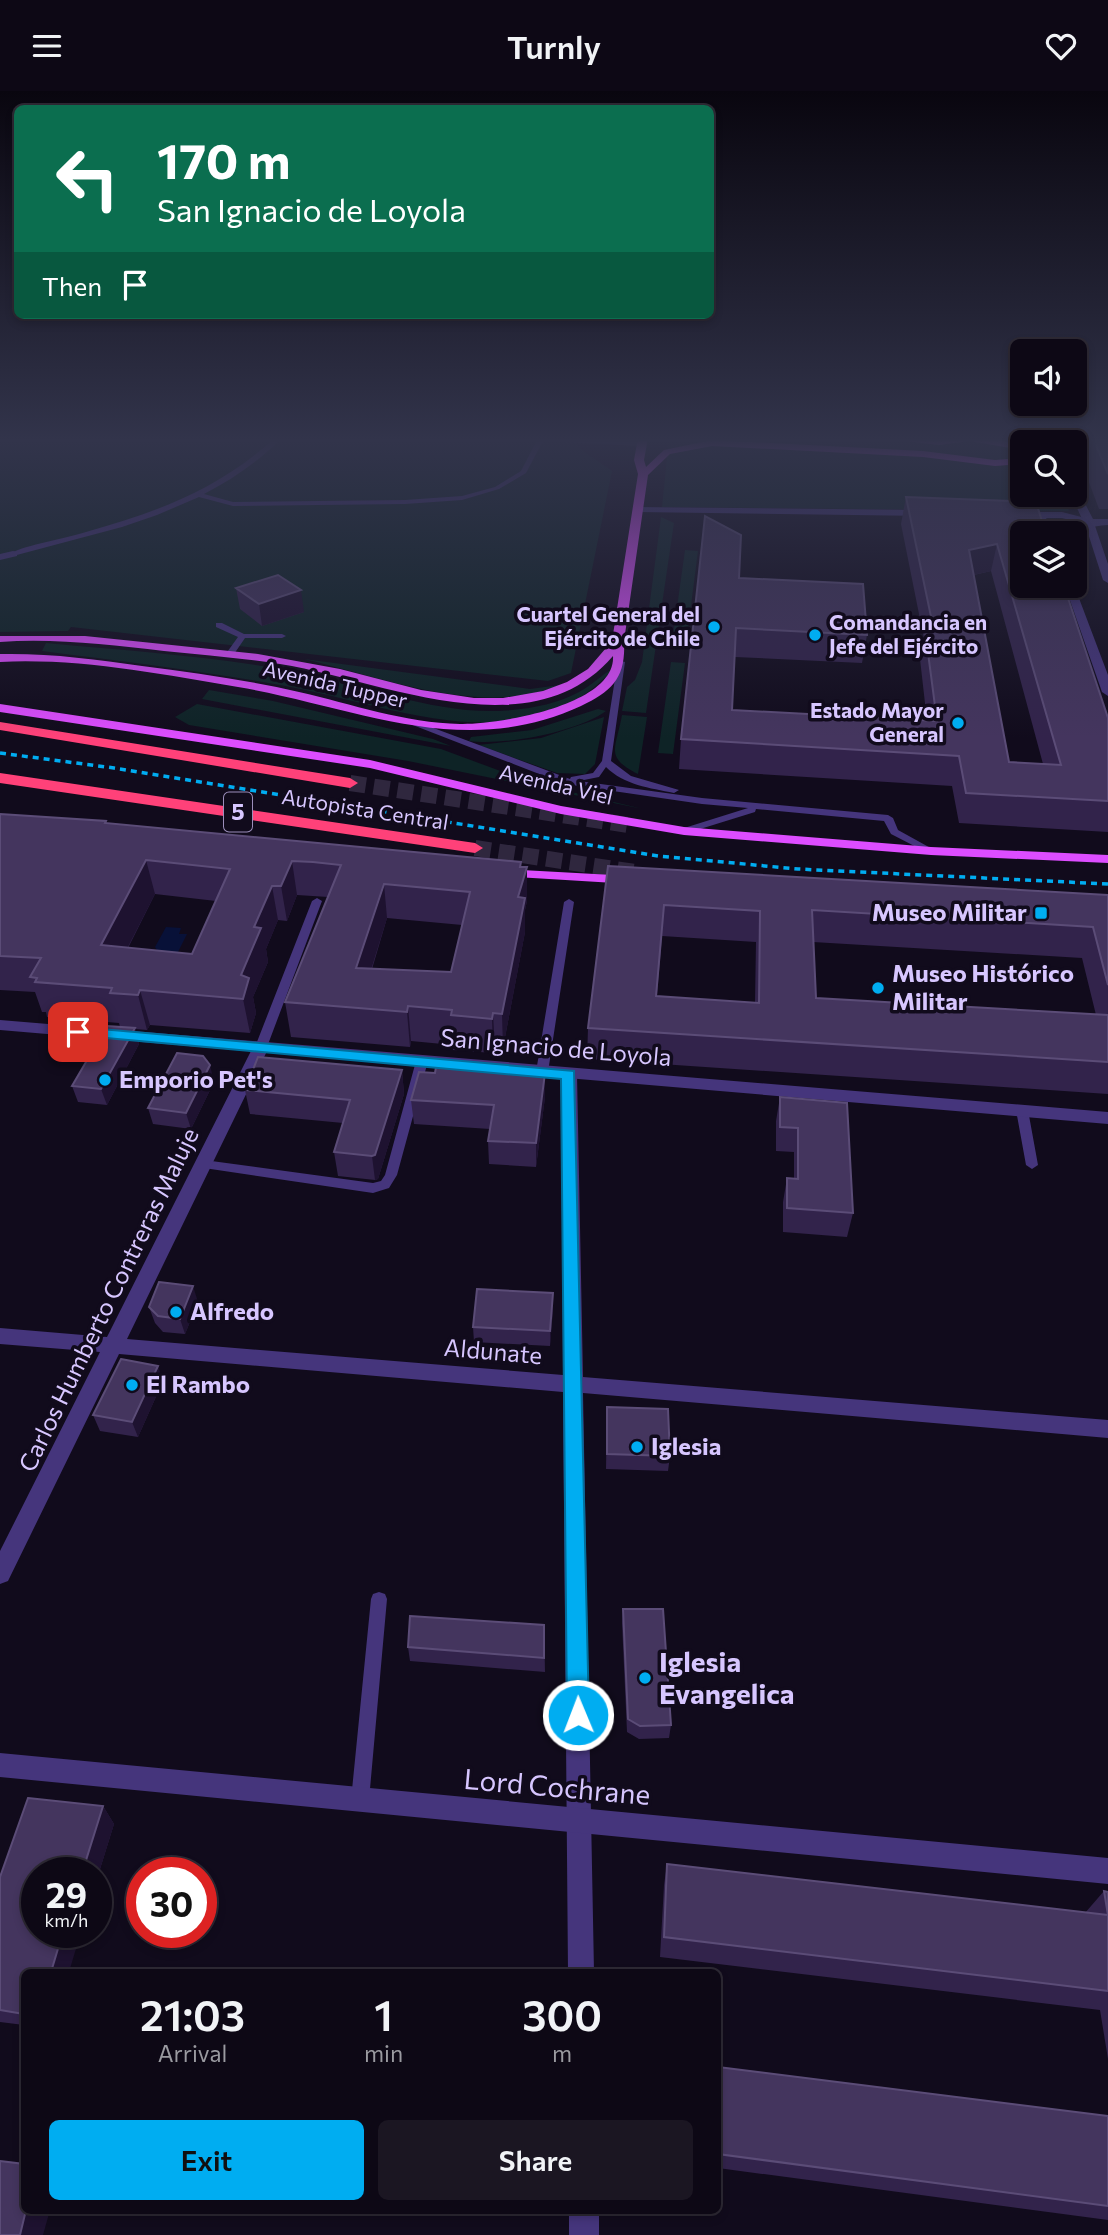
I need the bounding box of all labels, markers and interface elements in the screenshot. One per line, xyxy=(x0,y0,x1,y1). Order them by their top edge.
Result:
text: Turnly xyxy=(507,26,601,66)
icon: menu xyxy=(28,27,66,65)
icon: heart xyxy=(1042,27,1080,65)
text: 170 m xyxy=(157,129,290,189)
icon: left xyxy=(42,133,133,224)
text: San Ignacio de Loyola xyxy=(157,189,466,229)
icon: arrive xyxy=(116,266,154,304)
text: Then xyxy=(42,270,102,301)
map controls xyxy=(1010,339,1087,598)
button: sound xyxy=(1010,339,1087,416)
button: search xyxy=(1010,430,1087,507)
button: layers xyxy=(1010,521,1087,598)
place label: Cuartel General del Ejército de Chile xyxy=(516,601,700,650)
place label: Comandancia en Jefe del Ejército xyxy=(829,609,987,658)
marker: Cuartel General del Ejército de Chile xyxy=(706,619,722,635)
marker: Comandancia en Jefe del Ejército xyxy=(807,627,823,643)
street label: Avenida Tupper xyxy=(261,655,410,712)
place label: Estado Mayor General xyxy=(810,697,944,746)
marker: Estado Mayor General xyxy=(950,715,966,731)
street label: Avenida Viel xyxy=(497,758,616,809)
street label: Autopista Central xyxy=(280,783,450,834)
road number: 5 xyxy=(224,793,252,831)
place label: Museo Militar xyxy=(872,897,1027,926)
marker: Museo Militar xyxy=(1033,905,1049,921)
place label: Museo Histórico Militar xyxy=(892,958,1074,1015)
marker: Museo Histórico Militar xyxy=(870,980,886,996)
pin xyxy=(48,1002,108,1062)
icon: arrive xyxy=(59,1013,97,1051)
street label: San Ignacio de Loyola xyxy=(439,1022,673,1071)
place label: Emporio Pet's xyxy=(119,1064,273,1093)
marker: Emporio Pet's xyxy=(97,1072,113,1088)
street label: Carlos Humberto Contreras Maluje xyxy=(12,1123,204,1476)
place label: Alfredo xyxy=(190,1296,274,1325)
marker: Alfredo xyxy=(168,1304,184,1320)
street label: Aldunate xyxy=(443,1332,543,1369)
place label: El Rambo xyxy=(146,1369,250,1398)
marker: El Rambo xyxy=(124,1377,140,1393)
place label: Iglesia xyxy=(651,1431,721,1460)
marker: Iglesia xyxy=(629,1439,645,1455)
place label: Iglesia Evangelica xyxy=(659,1644,795,1710)
marker: Iglesia Evangelica xyxy=(637,1670,653,1686)
position arrow xyxy=(541,1678,615,1752)
street label: Lord Cochrane xyxy=(462,1761,652,1811)
speed limit sign: 30 xyxy=(126,1857,217,1948)
text: 29 xyxy=(46,1872,87,1915)
text: km/h xyxy=(45,1909,88,1931)
text: 21:03 xyxy=(140,1988,245,2040)
text: 1 xyxy=(374,1988,393,2040)
text: 300 xyxy=(522,1988,602,2040)
text: Arrival xyxy=(158,2039,227,2067)
text: min xyxy=(364,2039,403,2067)
text: m xyxy=(552,2039,572,2067)
button: Exit xyxy=(49,2120,364,2200)
button: Share xyxy=(378,2120,693,2200)

